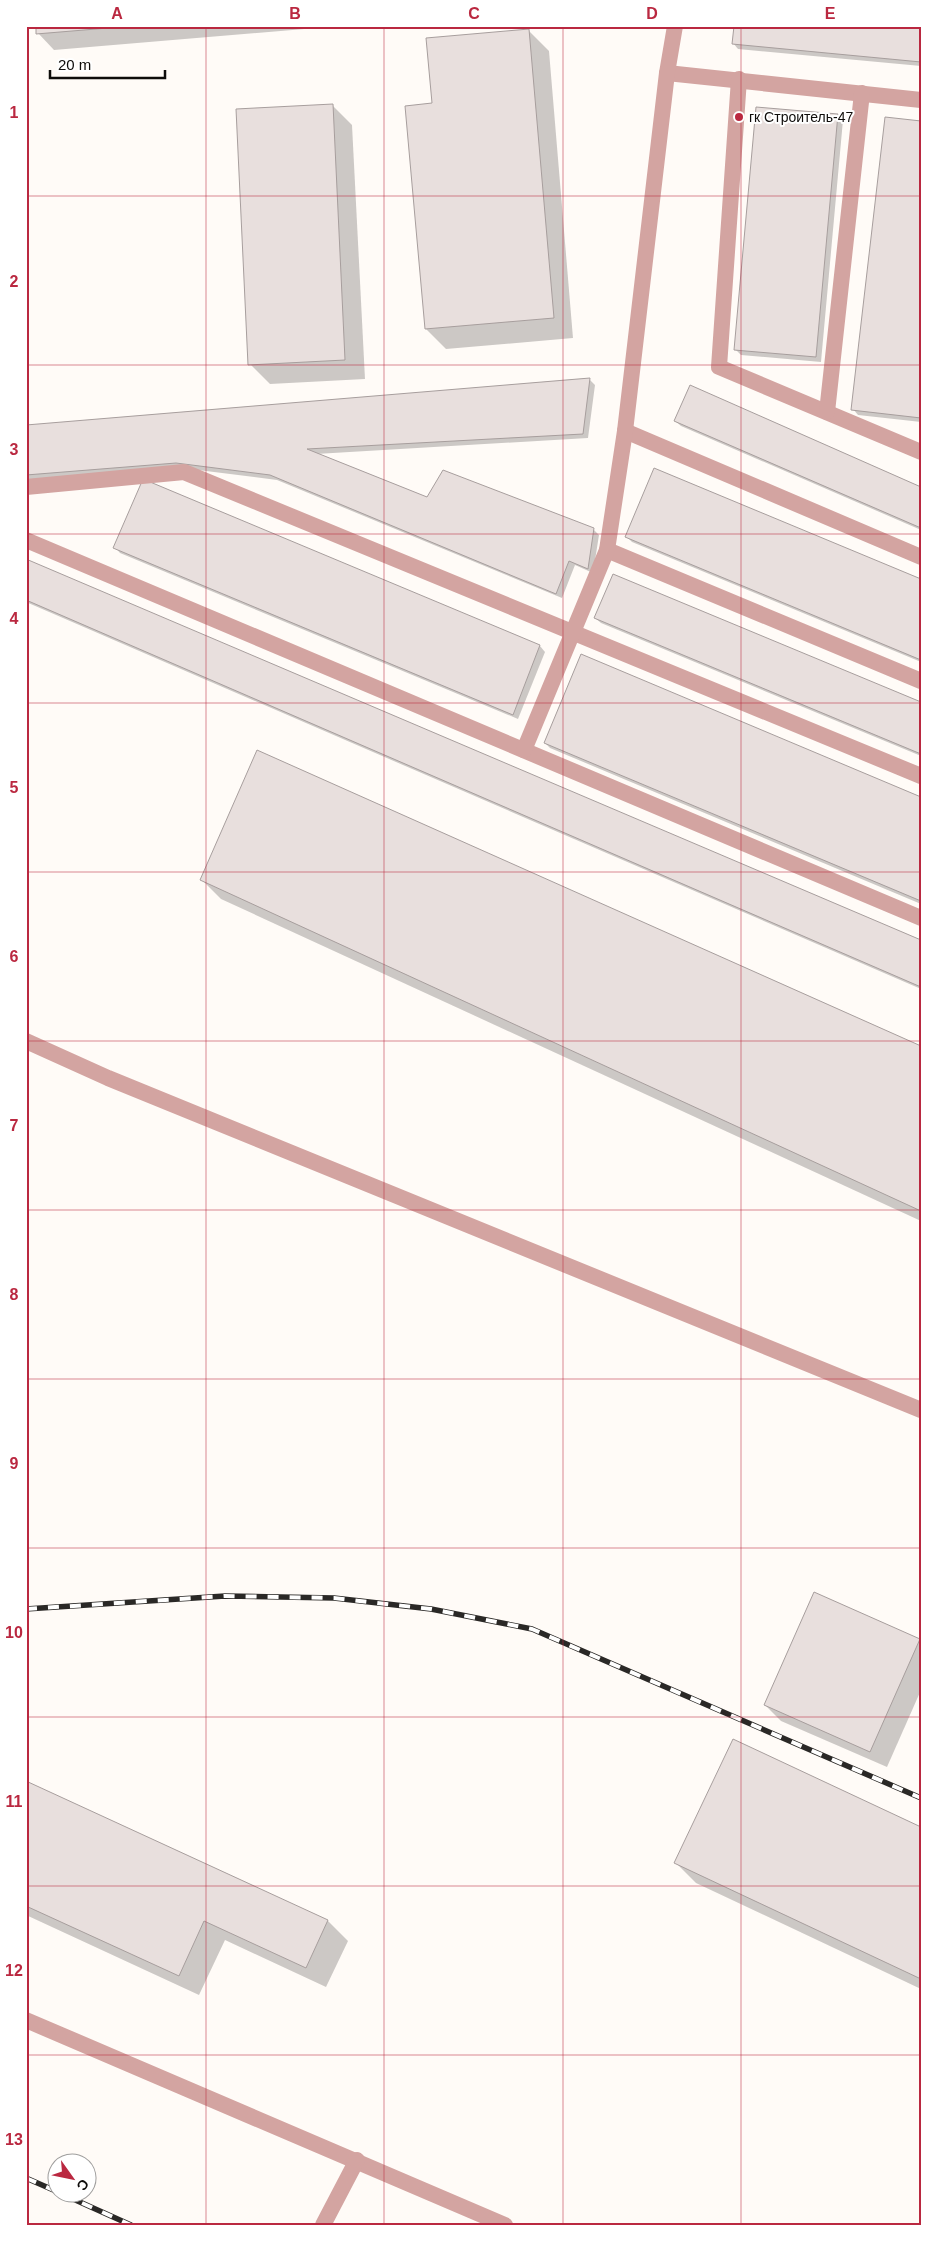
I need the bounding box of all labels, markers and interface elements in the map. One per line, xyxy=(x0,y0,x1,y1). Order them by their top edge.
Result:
text: A xyxy=(111,5,123,22)
text: B xyxy=(289,5,301,22)
text: C xyxy=(468,5,480,22)
text: D xyxy=(646,5,658,22)
text: E xyxy=(825,5,836,22)
scale bar xyxy=(50,48,165,80)
text: 20 m xyxy=(58,56,91,73)
text: 1 xyxy=(10,104,19,121)
place label: гк Строитель-47 xyxy=(749,109,854,125)
marker: гк Строитель-47 xyxy=(733,111,745,123)
text: 2 xyxy=(10,273,19,290)
text: 3 xyxy=(10,441,19,458)
text: 4 xyxy=(10,610,19,627)
text: 5 xyxy=(10,779,19,796)
text: 6 xyxy=(10,948,19,965)
text: 7 xyxy=(10,1117,19,1134)
text: 8 xyxy=(10,1286,19,1303)
text: 9 xyxy=(10,1455,19,1472)
text: 10 xyxy=(5,1624,23,1641)
text: 11 xyxy=(6,1793,23,1810)
text: 12 xyxy=(5,1962,23,1979)
text: 13 xyxy=(5,2131,23,2148)
north arrow xyxy=(48,2154,98,2204)
text: С xyxy=(73,2176,92,2194)

